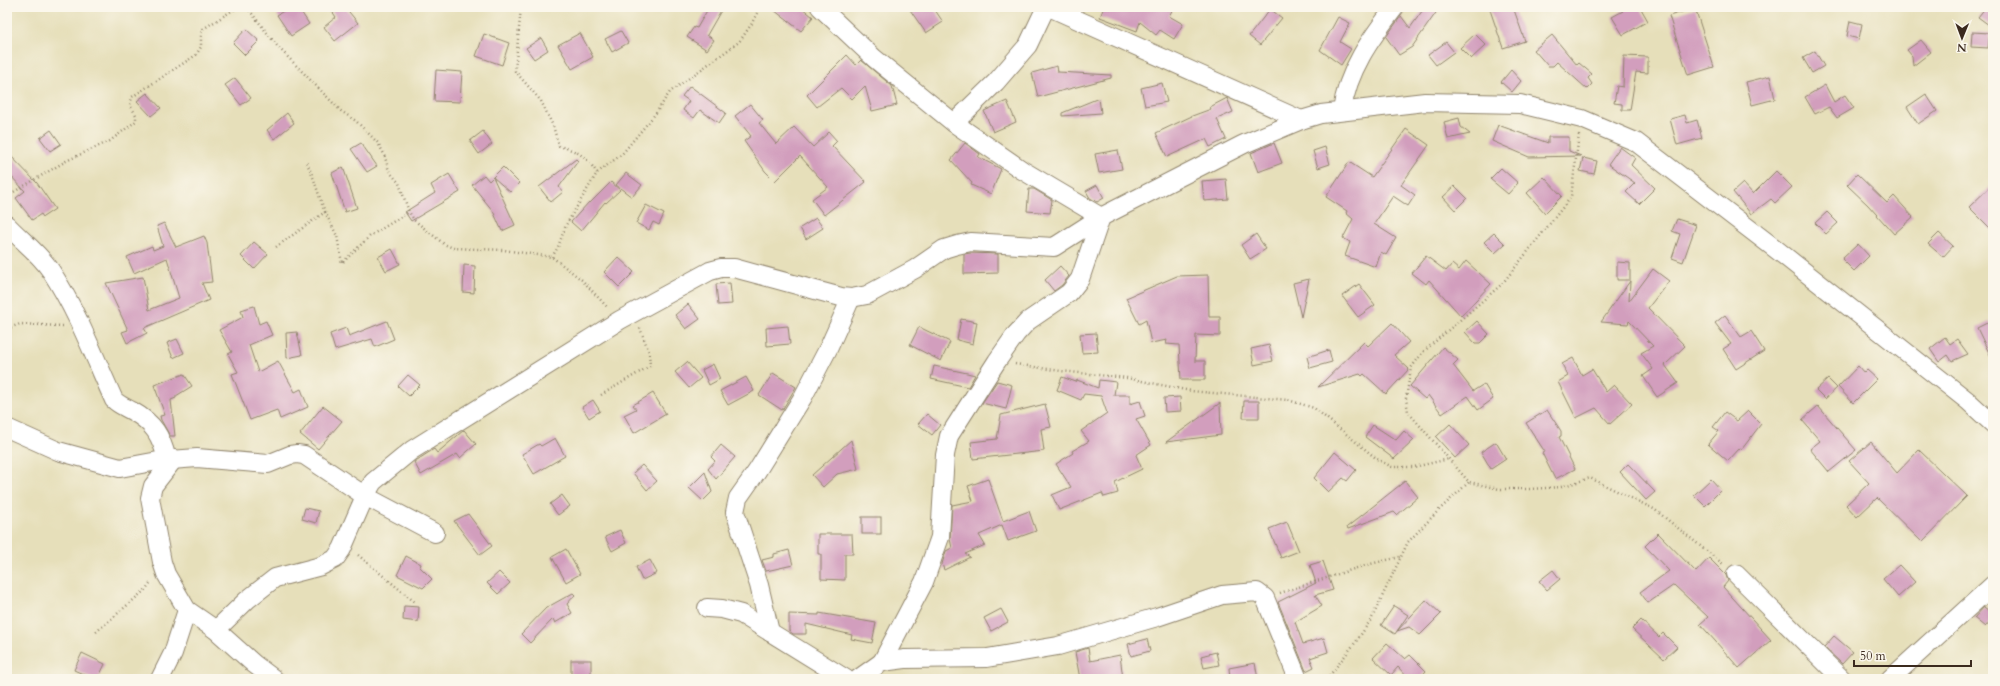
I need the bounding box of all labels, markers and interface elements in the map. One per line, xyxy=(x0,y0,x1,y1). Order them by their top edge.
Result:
north arrow xyxy=(1942,18,1982,58)
text: N xyxy=(1956,40,1967,55)
scale bar xyxy=(1854,642,1971,668)
text: 50 m xyxy=(1860,648,1887,664)

